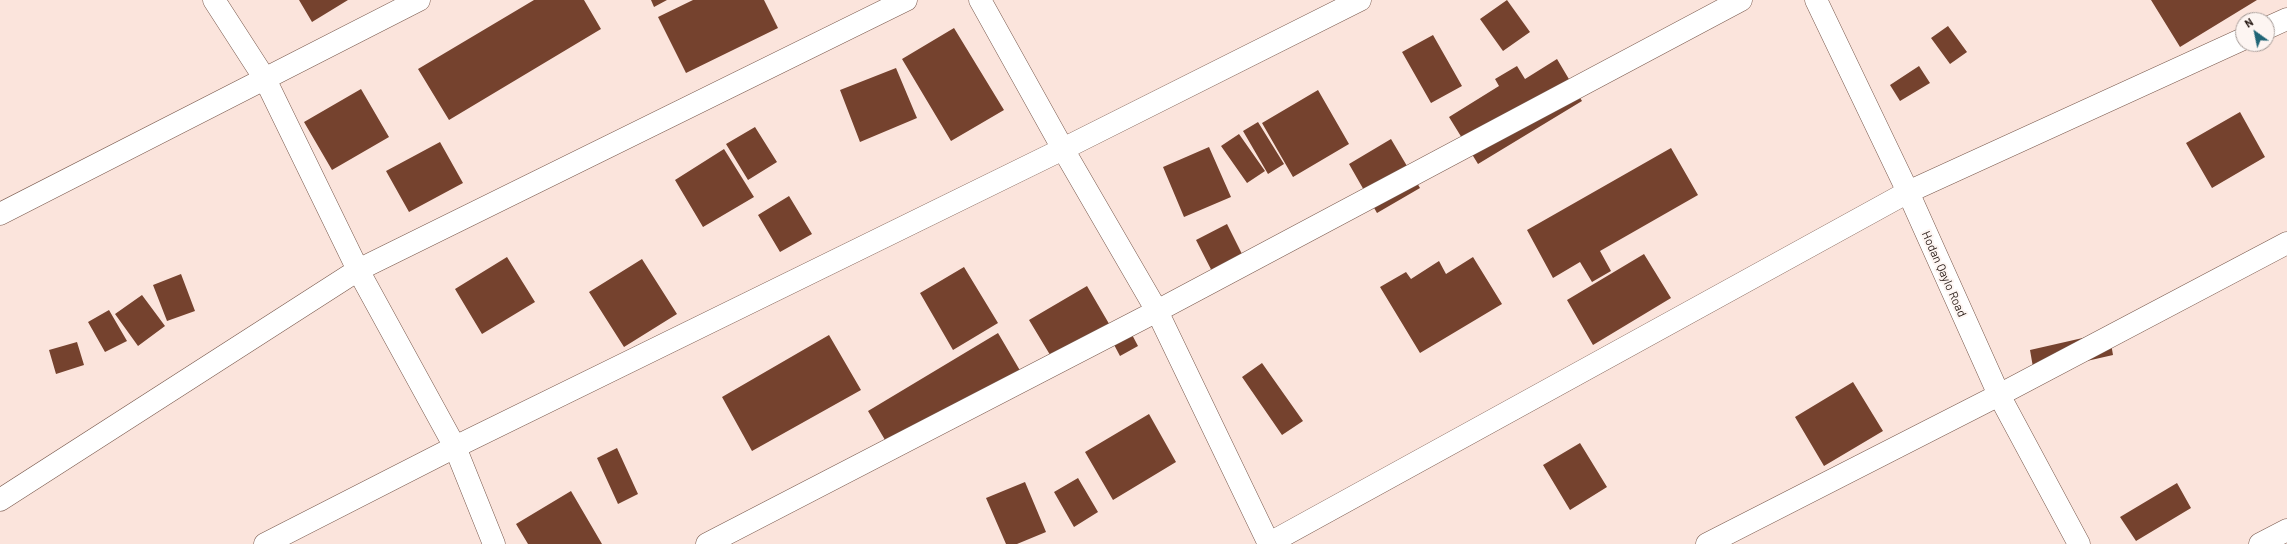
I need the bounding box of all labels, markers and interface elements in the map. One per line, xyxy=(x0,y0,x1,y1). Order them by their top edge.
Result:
north arrow xyxy=(2235,12,2275,52)
text: N xyxy=(2242,15,2255,30)
street label: Hodan Qaylo Road xyxy=(1919,229,1969,319)

